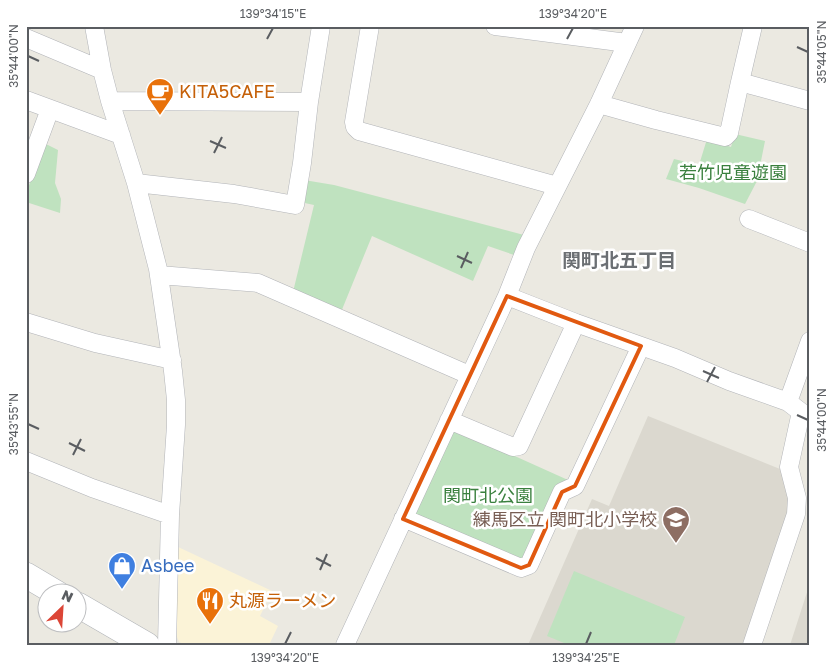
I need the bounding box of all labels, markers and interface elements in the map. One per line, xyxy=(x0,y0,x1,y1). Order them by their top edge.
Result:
text: 139°34'15"E xyxy=(240,6,306,21)
text: 139°34'20"E xyxy=(539,6,607,21)
text: 35°44'05"N xyxy=(814,20,829,84)
text: 35°44'00"N xyxy=(6,24,21,88)
cafe icon: KITA5CAFE xyxy=(145,77,175,116)
place label: KITA5CAFE xyxy=(179,80,275,102)
park label: 若竹児童遊園 xyxy=(679,161,787,183)
district label: 関町北五丁目 xyxy=(562,248,676,271)
text: 35°44'00"N xyxy=(814,388,829,452)
text: 35°43'55"N xyxy=(6,393,21,455)
park label: 関町北公園 xyxy=(443,484,533,506)
school or university icon: 練馬区立 関町北小学校 xyxy=(661,505,691,544)
place label: 練馬区立 関町北小学校 xyxy=(473,508,657,530)
shop icon: Asbee xyxy=(107,551,137,590)
place label: Asbee xyxy=(141,554,194,576)
north arrow xyxy=(38,584,88,634)
text: N xyxy=(59,586,76,606)
restaurant icon: 丸源ラーメン xyxy=(195,586,225,625)
place label: 丸源ラーメン xyxy=(229,589,336,611)
text: 139°34'20"E xyxy=(251,650,319,665)
text: 139°34'25"E xyxy=(552,650,620,665)

